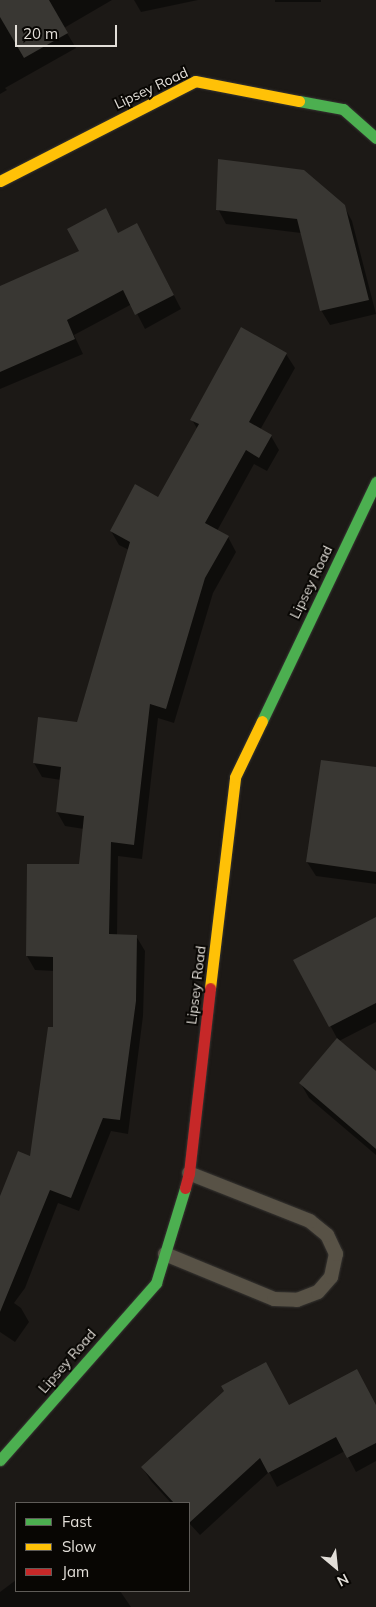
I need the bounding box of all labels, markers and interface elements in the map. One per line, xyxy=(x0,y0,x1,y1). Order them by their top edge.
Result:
scale bar xyxy=(18,15,120,47)
text: 20 m xyxy=(23,24,58,43)
street label: Lipsey Road xyxy=(112,64,190,112)
street label: Lipsey Road xyxy=(286,543,336,621)
street label: Lipsey Road xyxy=(183,945,209,1025)
street label: Lipsey Road xyxy=(35,1326,99,1396)
legend xyxy=(15,1502,190,1592)
text: Fast xyxy=(62,1512,92,1531)
text: Slow xyxy=(62,1537,96,1556)
north arrow xyxy=(311,1542,361,1592)
text: Jam xyxy=(62,1562,89,1581)
text: N xyxy=(334,1570,352,1591)

